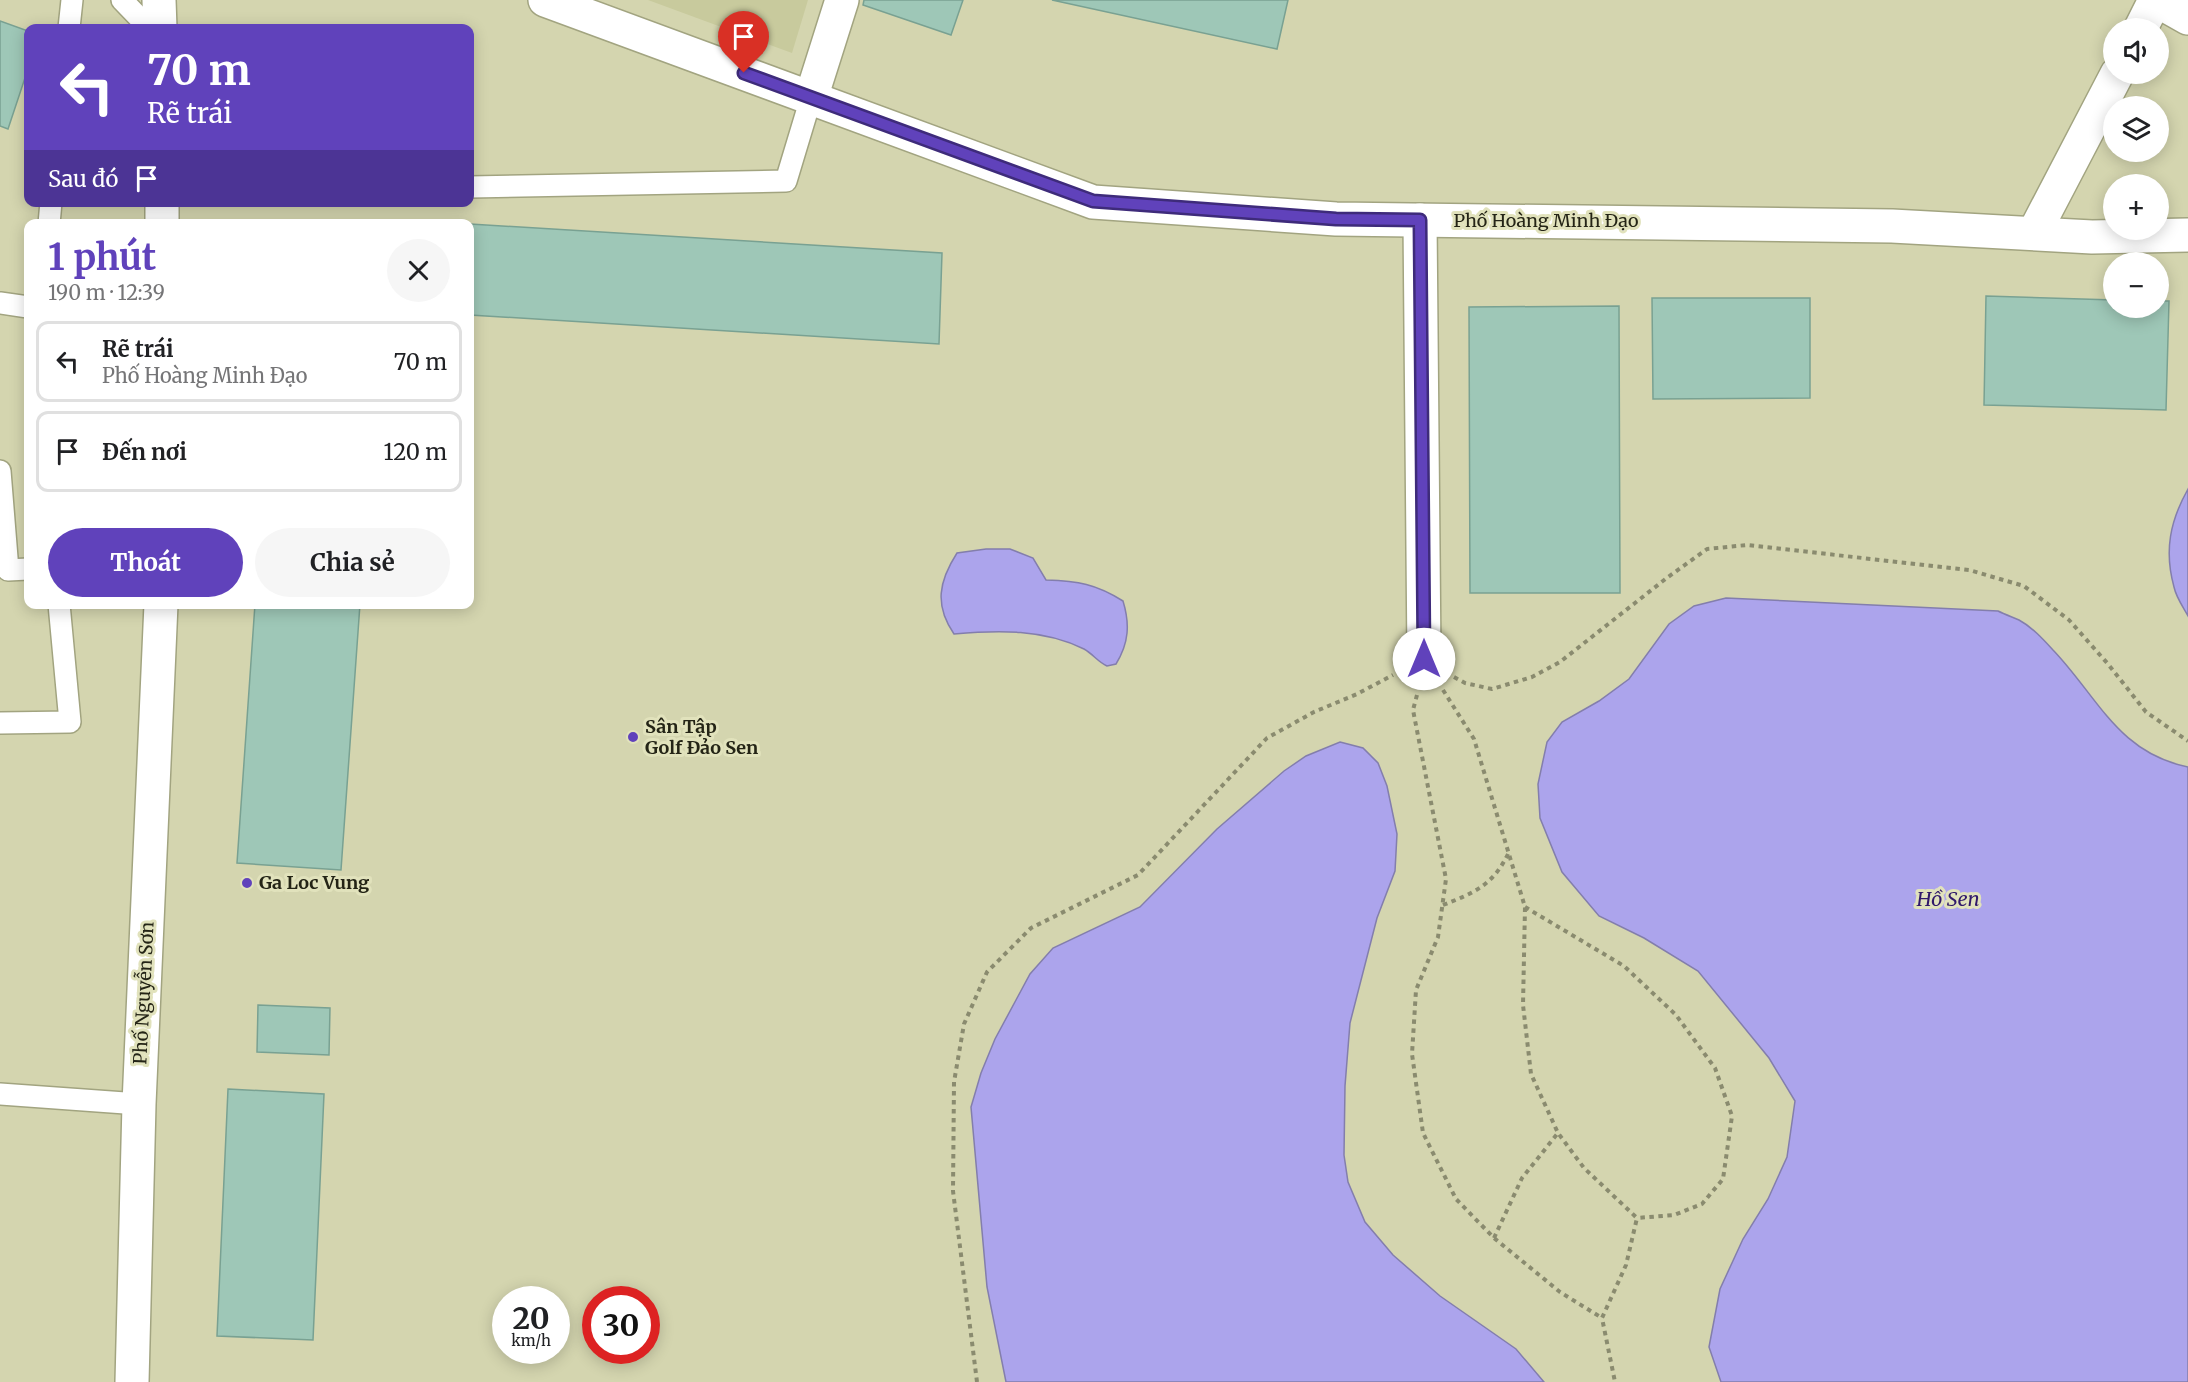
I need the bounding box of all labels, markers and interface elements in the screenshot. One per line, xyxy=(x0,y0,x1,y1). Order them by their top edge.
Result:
pin xyxy=(718,11,769,73)
map controls xyxy=(2103,18,2169,318)
button: sound xyxy=(2103,18,2169,84)
icon: arrive xyxy=(727,20,760,53)
text: 70 m xyxy=(147,44,251,96)
icon: left xyxy=(48,48,126,126)
text: Rẽ trái xyxy=(147,96,232,130)
button: layers xyxy=(2103,96,2169,162)
icon: arrive xyxy=(130,162,163,195)
text: Sau đó xyxy=(48,165,118,193)
button: + xyxy=(2103,174,2169,240)
street label: Phố Hoàng Minh Đạo xyxy=(1454,209,1638,232)
text: 1 phút xyxy=(48,235,156,280)
button: close xyxy=(387,239,450,302)
button: − xyxy=(2103,252,2169,318)
text: 190 m · 12:39 xyxy=(48,280,165,305)
text: Rẽ trái xyxy=(102,335,174,363)
icon: left xyxy=(51,345,84,378)
text: 70 m xyxy=(394,348,447,376)
text: Phố Hoàng Minh Đạo xyxy=(102,363,307,388)
icon: arrive xyxy=(51,435,84,468)
text: Đến nơi xyxy=(102,438,187,466)
text: 120 m xyxy=(383,438,447,466)
button: Thoát xyxy=(48,528,243,597)
button: Chia sẻ xyxy=(255,528,450,597)
position arrow xyxy=(1392,627,1456,691)
place label: Sân Tập Golf Đảo Sen xyxy=(645,715,758,759)
marker: Sân Tập Golf Đảo Sen xyxy=(626,730,640,744)
place label: Ga Loc Vung xyxy=(259,871,369,894)
marker: Ga Loc Vung xyxy=(240,876,254,890)
water label: Hồ Sen xyxy=(1915,886,1980,911)
street label: Phố Nguyễn Sơn xyxy=(128,921,159,1065)
speed limit sign: 30 xyxy=(582,1286,660,1364)
text: 20 xyxy=(512,1299,550,1337)
text: km/h xyxy=(511,1331,551,1350)

